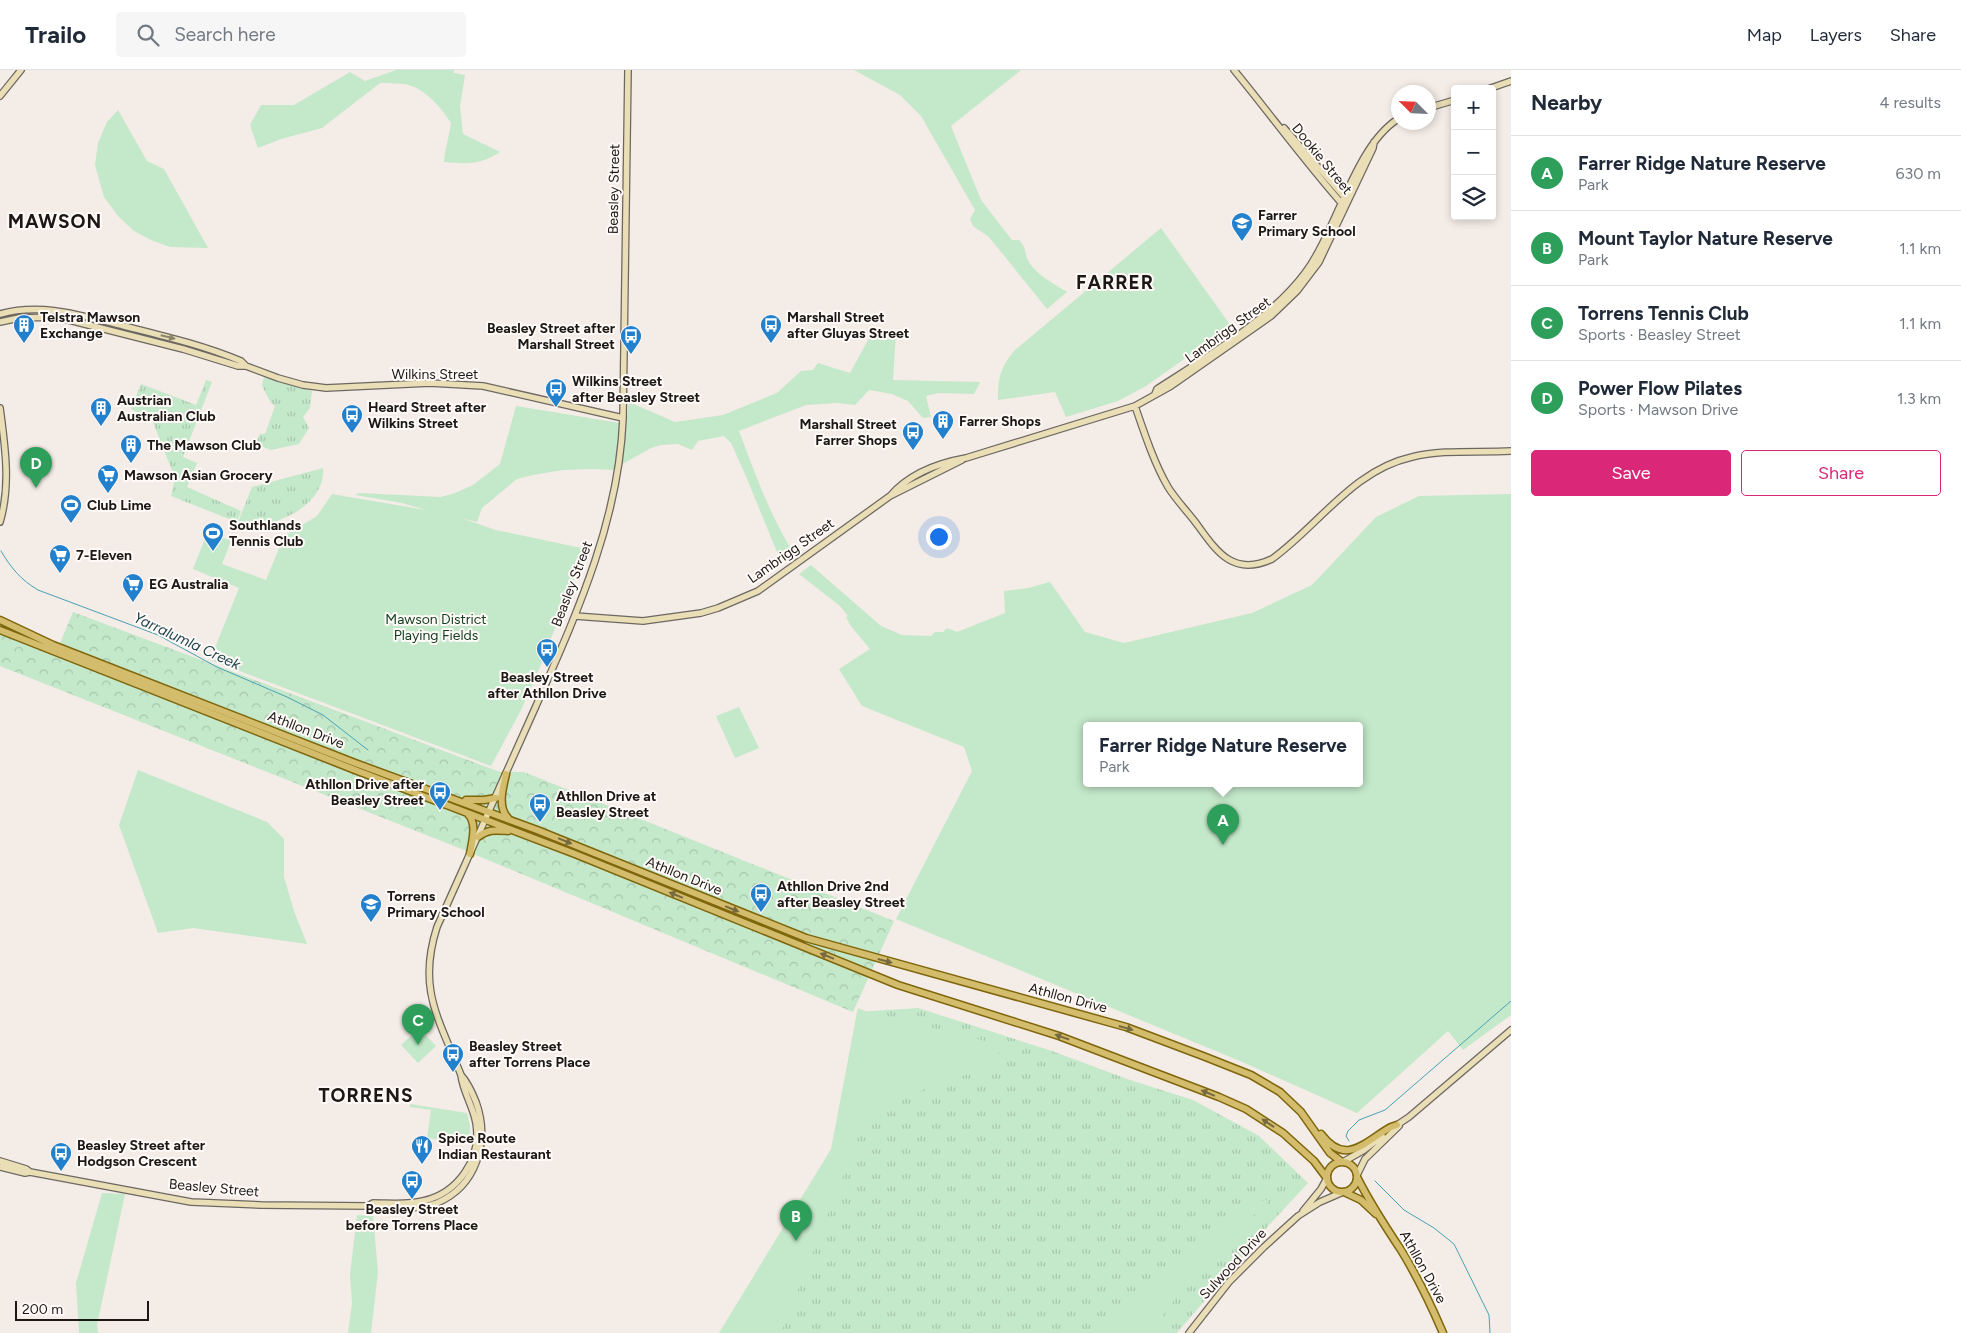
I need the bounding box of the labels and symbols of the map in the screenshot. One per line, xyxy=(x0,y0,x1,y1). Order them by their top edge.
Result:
north arrow xyxy=(1391,85,1436,130)
street label: Dookie Street xyxy=(1288,120,1356,198)
street label: Beasley Street xyxy=(605,144,623,234)
place label: Farrer Primary School xyxy=(1258,207,1356,240)
district label: MAWSON xyxy=(8,210,102,233)
school or university icon: Farrer Primary School xyxy=(1230,211,1254,242)
district label: FARRER xyxy=(1076,271,1154,294)
street label: Lambrigg Street xyxy=(1182,293,1274,367)
place label: Telstra Mawson Exchange xyxy=(40,309,140,342)
place label: Marshall Street after Gluyas Street xyxy=(787,309,910,342)
building icon: Telstra Mawson Exchange xyxy=(12,313,36,344)
bus stop icon: Marshall Street after Gluyas Street xyxy=(759,313,783,344)
place label: Beasley Street after Marshall Street xyxy=(487,320,616,353)
bus stop icon: Beasley Street after Marshall Street xyxy=(619,324,643,355)
one-way arrow xyxy=(160,333,175,341)
street label: Wilkins Street xyxy=(392,366,478,383)
place label: Wilkins Street after Beasley Street xyxy=(572,373,700,406)
bus stop icon: Wilkins Street after Beasley Street xyxy=(544,377,568,408)
place label: Austrian Australian Club xyxy=(117,392,216,425)
building icon: Austrian Australian Club xyxy=(89,396,113,427)
place label: Heard Street after Wilkins Street xyxy=(368,399,487,432)
bus stop icon: Heard Street after Wilkins Street xyxy=(340,403,364,434)
building icon: Farrer Shops xyxy=(931,409,955,440)
place label: Farrer Shops xyxy=(959,413,1041,430)
place label: Marshall Street Farrer Shops xyxy=(799,416,897,449)
bus stop icon: Marshall Street Farrer Shops xyxy=(901,420,925,451)
building icon: The Mawson Club xyxy=(119,433,143,464)
place label: The Mawson Club xyxy=(147,437,261,454)
pin: D xyxy=(20,447,52,488)
supermarket icon: Mawson Asian Grocery xyxy=(96,463,120,494)
place label: Mawson Asian Grocery xyxy=(124,467,273,484)
sports icon: Club Lime xyxy=(59,493,83,524)
place label: Club Lime xyxy=(87,497,152,514)
street label: Lambrigg Street xyxy=(745,515,837,587)
place label: Southlands Tennis Club xyxy=(229,517,303,550)
sports icon: Southlands Tennis Club xyxy=(201,521,225,552)
your location xyxy=(926,524,952,550)
street label: Beasley Street xyxy=(548,539,596,629)
supermarket icon: 7-Eleven xyxy=(48,543,72,574)
place label: 7-Eleven xyxy=(76,547,132,564)
supermarket icon: EG Australia xyxy=(121,572,145,603)
place label: EG Australia xyxy=(149,576,228,593)
water label: Yarralumla Creek xyxy=(131,608,244,674)
park label: Mawson District Playing Fields xyxy=(385,611,487,644)
bus stop icon: Beasley Street after Athllon Drive xyxy=(535,637,559,668)
place label: Beasley Street after Athllon Drive xyxy=(488,669,607,702)
street label: Athllon Drive xyxy=(265,708,347,752)
place label: Athllon Drive after Beasley Street xyxy=(305,776,425,809)
bus stop icon: Athllon Drive after Beasley Street xyxy=(428,780,452,811)
place label: Athllon Drive at Beasley Street xyxy=(556,788,657,821)
bus stop icon: Athllon Drive at Beasley Street xyxy=(528,792,552,823)
pin: A xyxy=(1207,804,1239,845)
one-way arrow xyxy=(558,837,573,845)
street label: Athllon Drive xyxy=(643,853,725,899)
place label: Athllon Drive 2nd after Beasley Street xyxy=(777,878,905,911)
bus stop icon: Athllon Drive 2nd after Beasley Street xyxy=(749,882,773,913)
place label: Torrens Primary School xyxy=(387,888,485,921)
one-way arrow xyxy=(668,891,683,899)
school or university icon: Torrens Primary School xyxy=(359,892,383,923)
one-way arrow xyxy=(725,905,739,913)
one-way arrow xyxy=(820,952,834,960)
one-way arrow xyxy=(878,958,893,966)
street label: Athllon Drive xyxy=(1027,979,1109,1017)
pin: C xyxy=(402,1004,434,1045)
one-way arrow xyxy=(1119,1024,1134,1032)
one-way arrow xyxy=(1054,1032,1069,1040)
place label: Beasley Street after Torrens Place xyxy=(469,1038,590,1071)
bus stop icon: Beasley Street after Torrens Place xyxy=(441,1042,465,1073)
district label: TORRENS xyxy=(319,1084,413,1107)
one-way arrow xyxy=(1201,1088,1215,1096)
one-way arrow xyxy=(1261,1118,1275,1128)
place label: Spice Route Indian Restaurant xyxy=(438,1130,552,1163)
restaurant icon: Spice Route Indian Restaurant xyxy=(410,1134,434,1165)
place label: Beasley Street after Hodgson Crescent xyxy=(77,1137,206,1170)
bus stop icon: Beasley Street after Hodgson Crescent xyxy=(49,1141,73,1172)
bus stop icon: Beasley Street before Torrens Place xyxy=(400,1169,424,1200)
street label: Beasley Street xyxy=(168,1176,260,1200)
pin: B xyxy=(780,1200,812,1241)
place label: Beasley Street before Torrens Place xyxy=(346,1201,478,1234)
street label: Sulwood Drive xyxy=(1196,1225,1270,1303)
street label: Athllon Drive xyxy=(1396,1228,1450,1307)
scale bar xyxy=(15,1298,149,1321)

